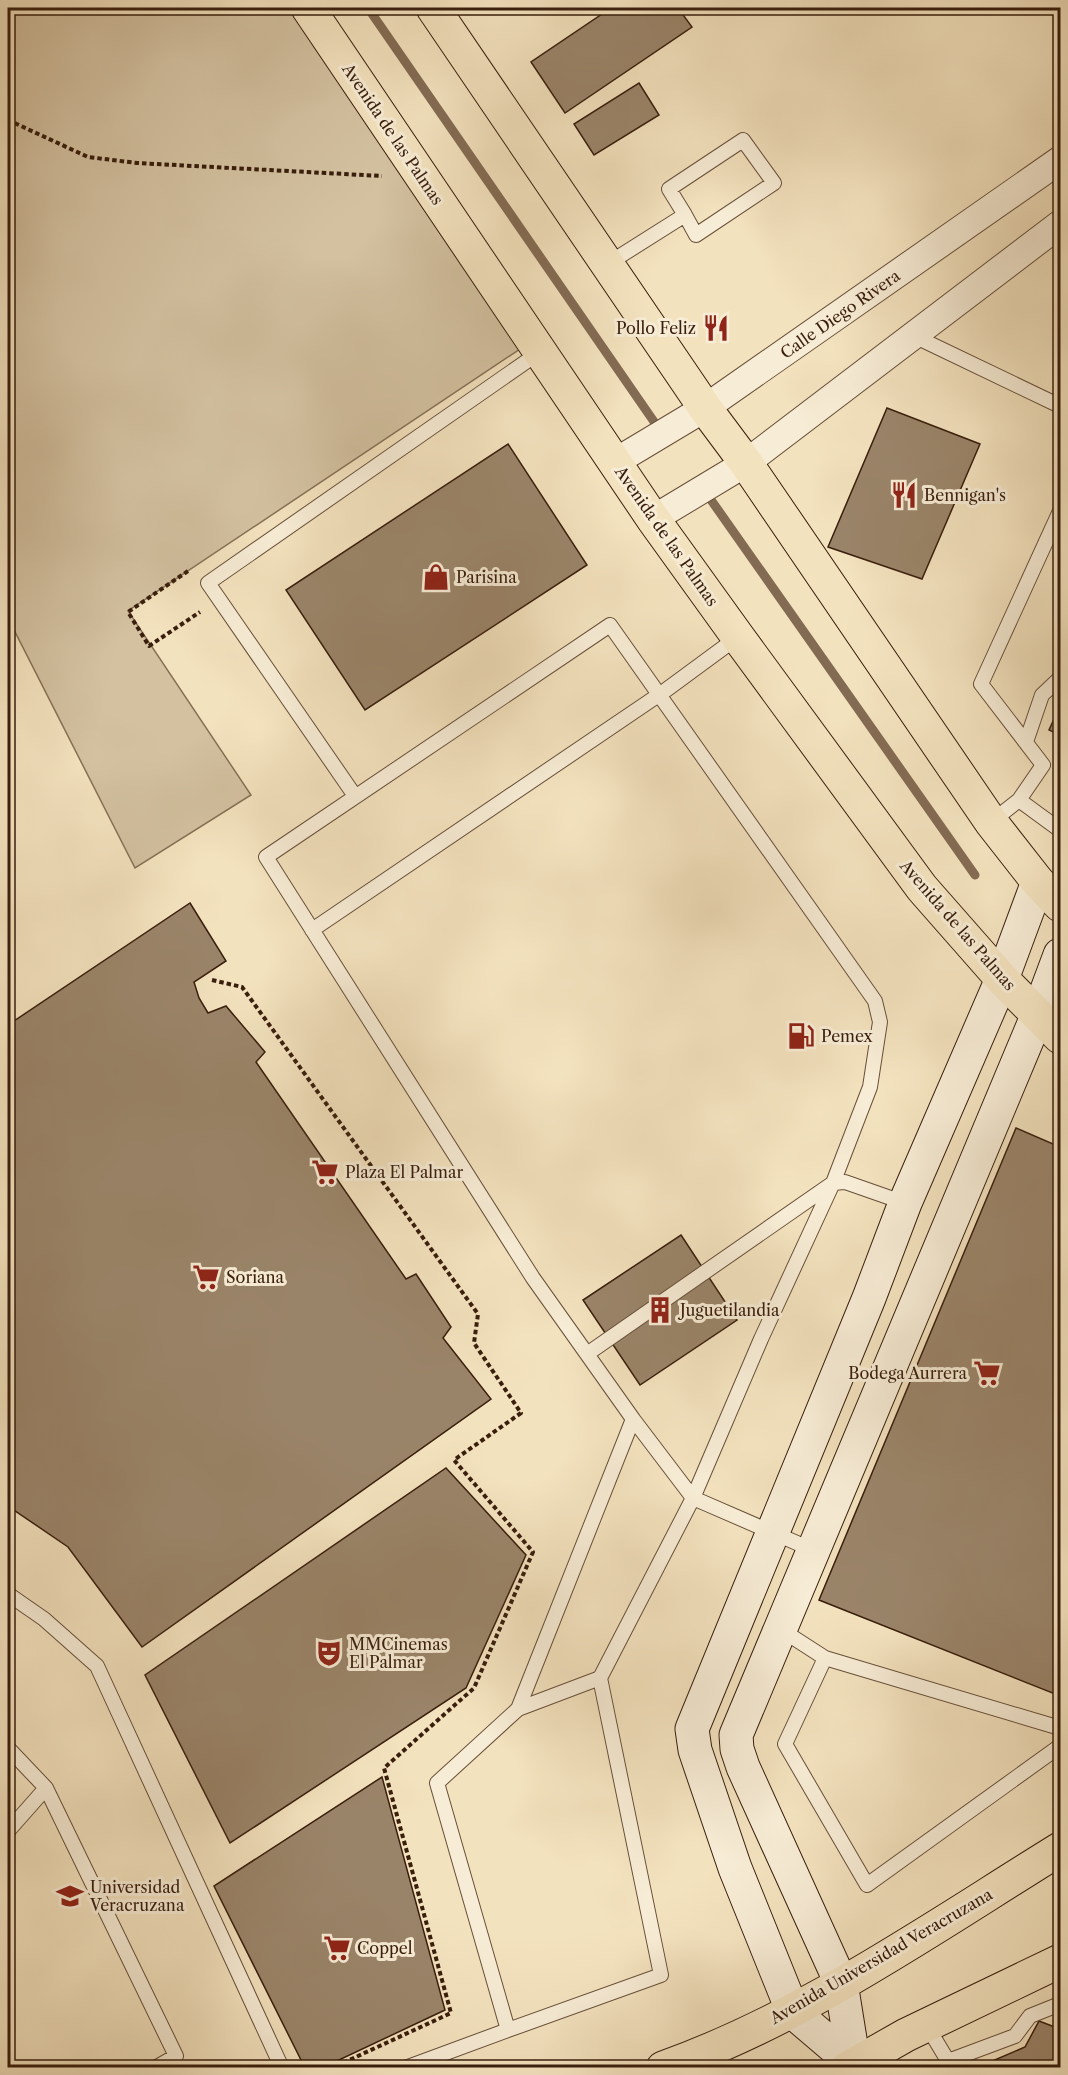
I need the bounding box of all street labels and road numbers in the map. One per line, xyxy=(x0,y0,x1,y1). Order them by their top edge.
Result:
street label: Avenida de las Palmas xyxy=(338,59,448,209)
street label: Calle Diego Rivera xyxy=(776,265,904,363)
street label: Avenida de las Palmas xyxy=(611,461,723,610)
street label: Avenida de las Palmas xyxy=(895,855,1020,994)
street label: Avenida Universidad Veracruzana xyxy=(765,1884,996,2029)

